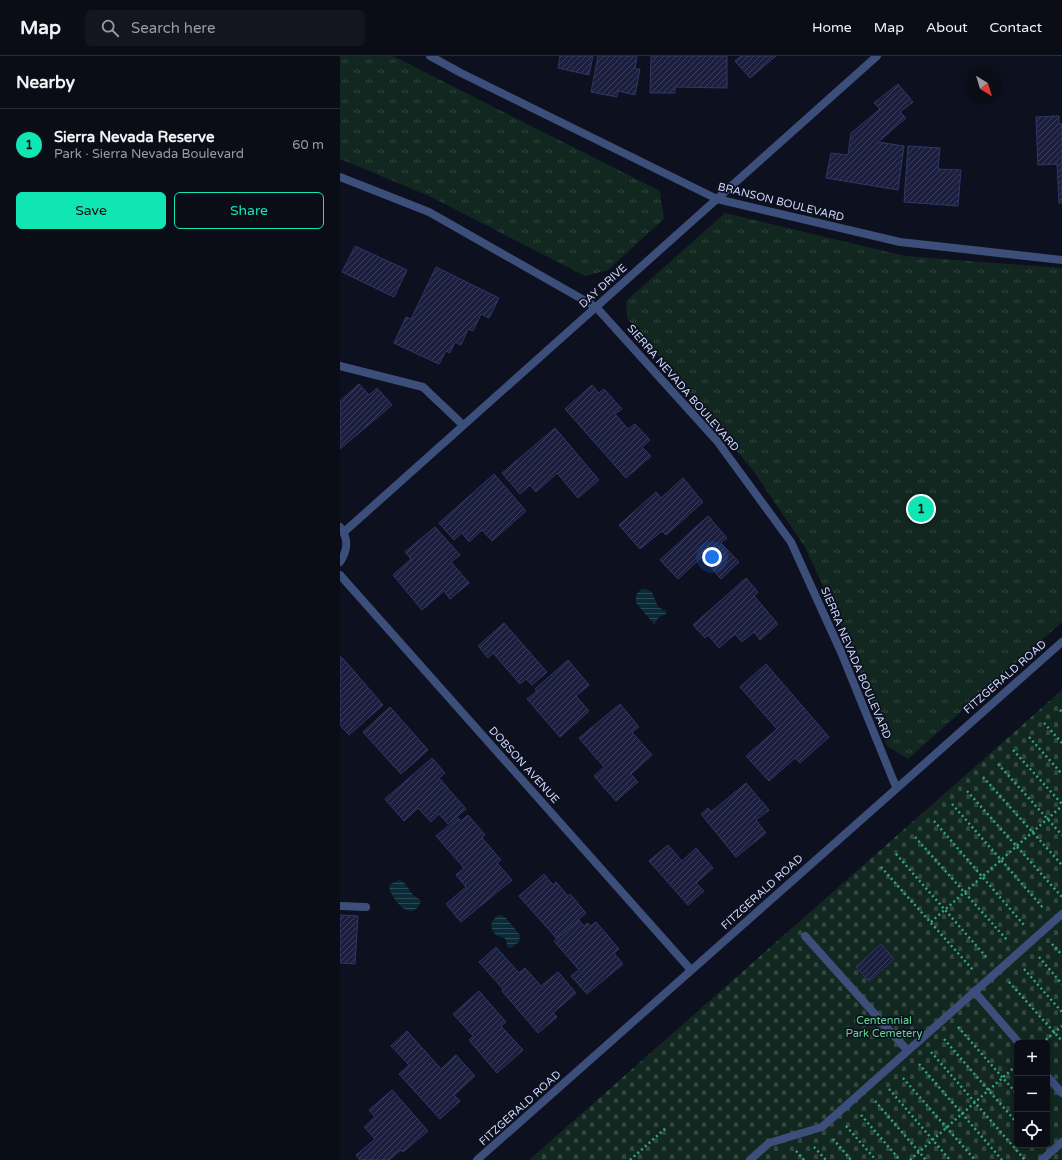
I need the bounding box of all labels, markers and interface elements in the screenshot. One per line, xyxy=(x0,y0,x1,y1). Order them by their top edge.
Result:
search box xyxy=(85,10,365,46)
text: Map xyxy=(20,17,61,39)
icon: search xyxy=(99,17,121,39)
text: Search here xyxy=(131,19,215,37)
text: Home xyxy=(812,19,852,36)
text: Map xyxy=(874,19,904,36)
text: About xyxy=(926,19,968,36)
text: Contact xyxy=(990,19,1042,36)
north arrow xyxy=(966,68,1002,104)
text: Nearby xyxy=(16,72,75,93)
text: Sierra Nevada Reserve xyxy=(54,128,214,146)
text: 1 xyxy=(25,137,33,153)
text: 60 m xyxy=(292,137,324,153)
text: Park · Sierra Nevada Boulevard xyxy=(54,146,244,162)
street label: BRANSON BOULEVARD xyxy=(717,180,845,224)
button: Save xyxy=(16,192,166,229)
button: Share xyxy=(174,192,324,229)
street label: DAY DRIVE xyxy=(577,261,629,311)
street label: SIERRA NEVADA BOULEVARD xyxy=(624,322,742,454)
pin: 1 xyxy=(908,494,934,524)
your location xyxy=(702,547,722,567)
street label: SIERRA NEVADA BOULEVARD xyxy=(818,585,894,741)
street label: FITZGERALD ROAD xyxy=(961,638,1049,716)
street label: DOBSON AVENUE xyxy=(486,724,562,806)
street label: FITZGERALD ROAD xyxy=(718,852,806,932)
park label: Centennial Park Cemetery xyxy=(846,1014,923,1040)
map controls xyxy=(1014,1040,1050,1148)
button: + xyxy=(1014,1040,1050,1076)
street label: FITZGERALD ROAD xyxy=(476,1068,564,1148)
button: − xyxy=(1014,1076,1050,1112)
button: locate xyxy=(1014,1112,1050,1148)

